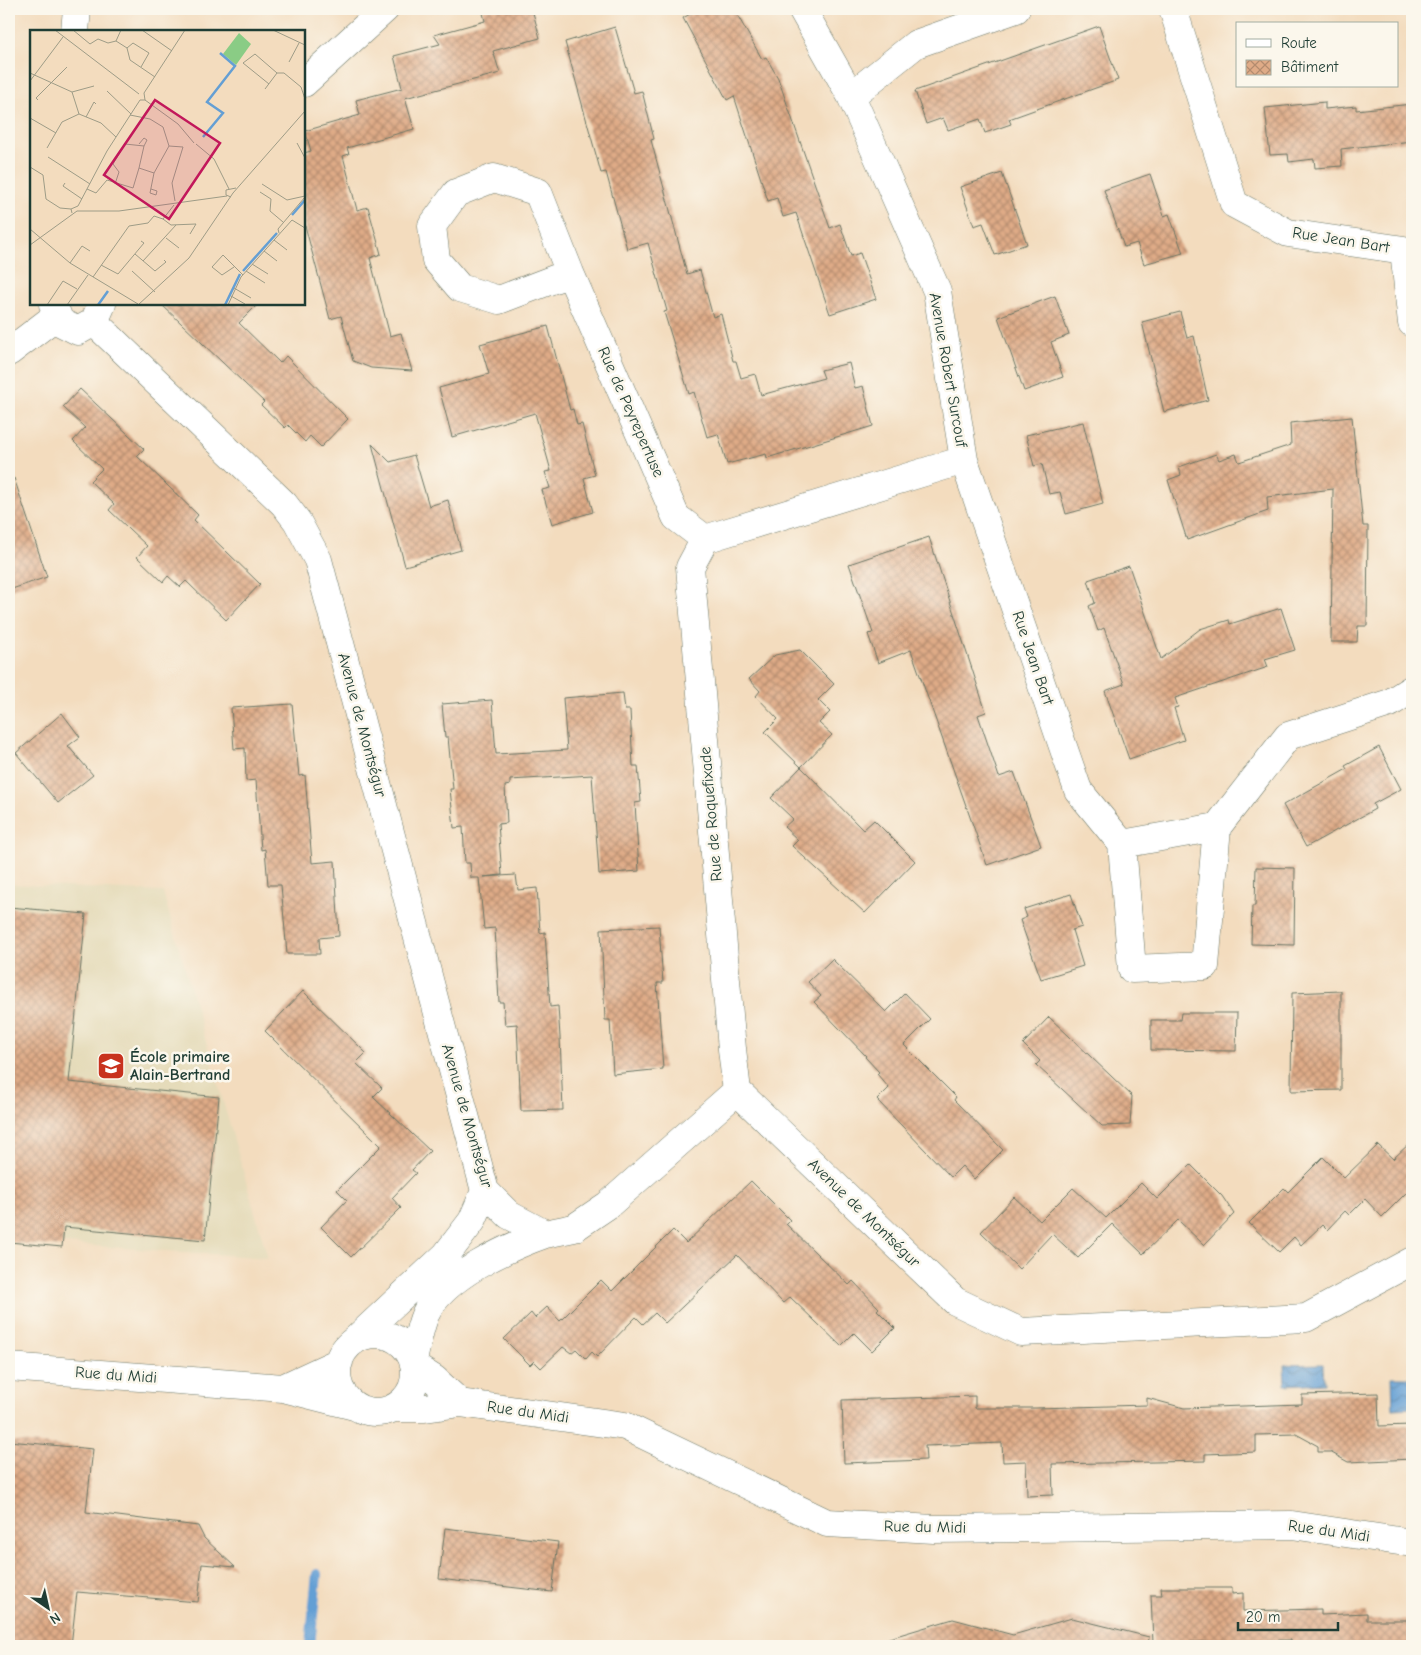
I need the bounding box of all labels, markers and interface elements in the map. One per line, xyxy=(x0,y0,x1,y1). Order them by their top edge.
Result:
legend xyxy=(1236,22,1398,88)
inset map xyxy=(30,30,305,305)
text: Route xyxy=(1281,34,1317,52)
text: Bâtiment xyxy=(1281,58,1339,76)
street label: Rue Jean Bart xyxy=(1291,223,1391,257)
street label: Avenue Robert Surcouf xyxy=(926,291,971,450)
street label: Rue de Peyrepertuse xyxy=(594,344,668,480)
street label: Rue Jean Bart xyxy=(1009,609,1058,708)
street label: Avenue de Montségur xyxy=(334,651,390,800)
street label: Rue de Roquefixade xyxy=(696,746,726,882)
street label: Avenue de Montségur xyxy=(438,1042,496,1191)
place label: École primaire Alain-Bertrand xyxy=(130,1047,230,1084)
school or university icon: École primaire Alain-Bertrand xyxy=(96,1051,126,1081)
street label: Avenue de Montségur xyxy=(804,1155,924,1272)
street label: Rue du Midi xyxy=(74,1363,158,1387)
street label: Rue du Midi xyxy=(486,1397,570,1427)
street label: Rue du Midi xyxy=(1287,1516,1371,1546)
street label: Rue du Midi xyxy=(884,1517,966,1537)
north arrow xyxy=(22,1582,72,1632)
scale bar xyxy=(1238,1600,1338,1632)
text: 20 m xyxy=(1246,1608,1280,1626)
text: N xyxy=(46,1609,64,1628)

